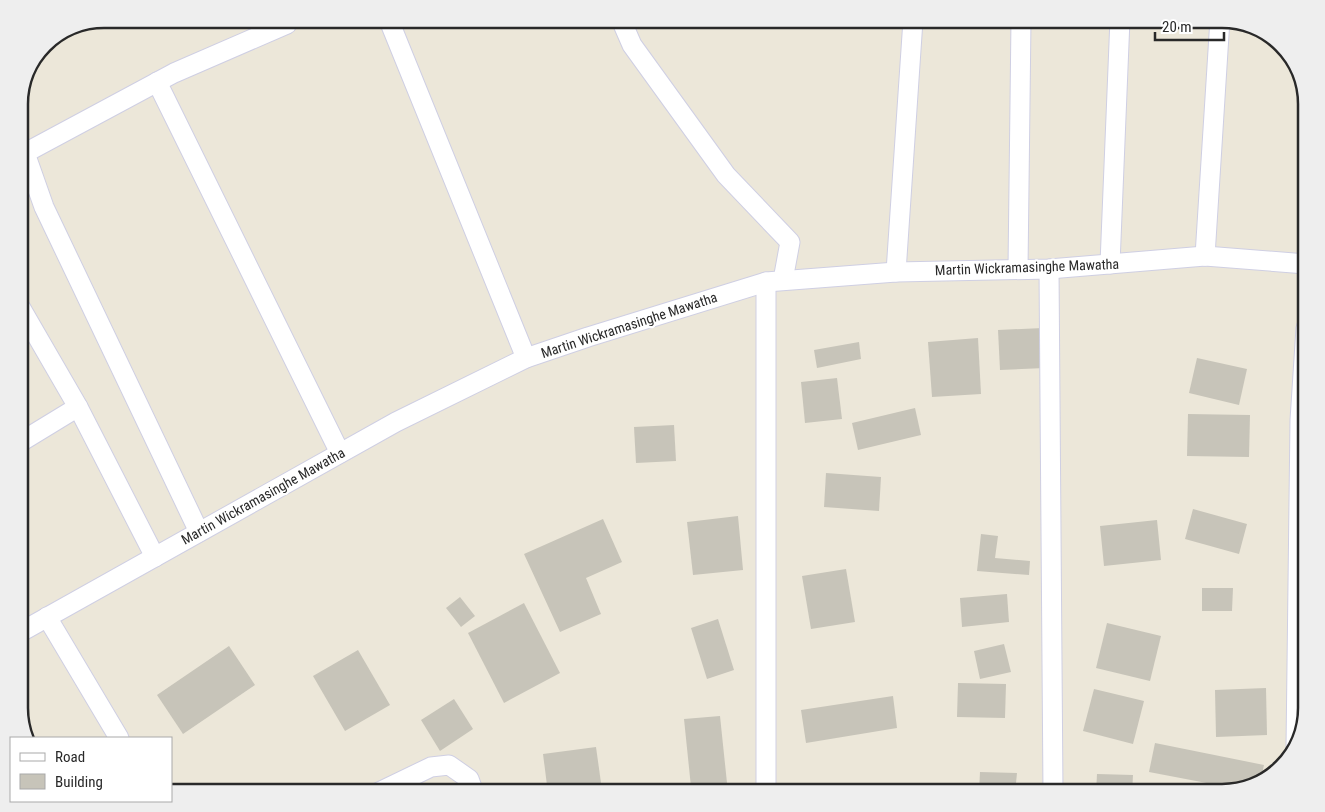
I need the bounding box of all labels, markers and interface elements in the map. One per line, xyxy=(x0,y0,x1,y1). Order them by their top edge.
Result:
scale bar xyxy=(1155,10,1224,42)
text: 20 m xyxy=(1162,18,1192,36)
street label: Martin Wickramasinghe Mawatha xyxy=(935,256,1119,278)
street label: Martin Wickramasinghe Mawatha xyxy=(539,289,719,361)
street label: Martin Wickramasinghe Mawatha xyxy=(178,444,348,548)
legend xyxy=(10,737,172,802)
text: Road xyxy=(55,748,85,766)
text: Building xyxy=(55,773,103,791)

